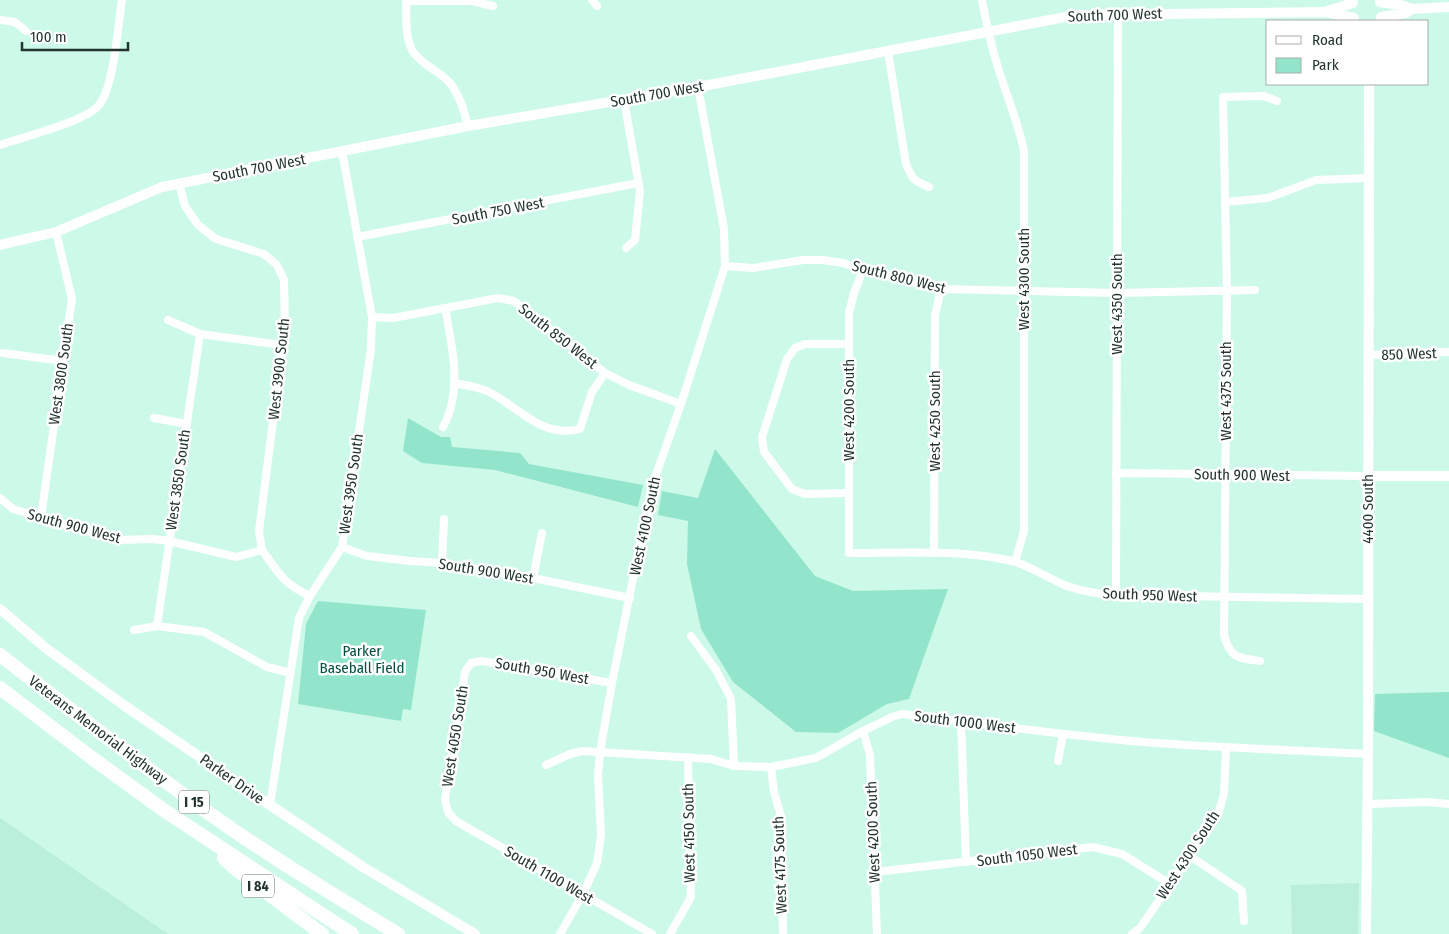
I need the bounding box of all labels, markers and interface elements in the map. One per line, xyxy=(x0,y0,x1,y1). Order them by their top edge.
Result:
street label: South 700 West xyxy=(1068,4,1163,26)
scale bar xyxy=(22,20,129,52)
legend xyxy=(1266,20,1429,85)
text: 100 m xyxy=(30,28,67,46)
text: Road xyxy=(1312,31,1343,49)
text: Park xyxy=(1312,56,1339,74)
street label: South 700 West xyxy=(609,77,705,111)
street label: South 700 West xyxy=(211,150,307,186)
street label: South 750 West xyxy=(450,193,546,229)
street label: West 4300 South xyxy=(1015,228,1033,330)
street label: West 4350 South xyxy=(1108,253,1126,355)
street label: South 800 West xyxy=(850,257,948,297)
street label: South 850 West xyxy=(515,300,601,372)
street label: West 3900 South xyxy=(265,317,293,421)
street label: West 3800 South xyxy=(45,322,77,426)
street label: West 4375 South xyxy=(1217,341,1235,441)
street label: 850 West xyxy=(1381,344,1437,364)
street label: West 4200 South xyxy=(840,359,858,461)
street label: West 4250 South xyxy=(926,370,944,472)
street label: West 3850 South xyxy=(162,428,194,532)
street label: West 3950 South xyxy=(335,433,367,535)
street label: South 900 West xyxy=(1194,465,1290,485)
street label: 4400 South xyxy=(1359,474,1377,544)
street label: West 4100 South xyxy=(626,475,664,577)
street label: South 900 West xyxy=(25,505,123,547)
street label: South 900 West xyxy=(437,555,535,587)
street label: South 950 West xyxy=(1102,584,1198,606)
park label: Parker Baseball Field xyxy=(320,642,404,677)
street label: South 950 West xyxy=(494,654,590,688)
street label: Veterans Memorial Highway xyxy=(25,672,171,788)
street label: West 4050 South xyxy=(438,684,472,788)
street label: South 1000 West xyxy=(913,707,1017,737)
street label: Parker Drive xyxy=(196,750,268,808)
street label: West 4200 South xyxy=(862,781,884,883)
street label: West 4150 South xyxy=(679,783,699,883)
road number: I 15 xyxy=(179,790,209,814)
street label: West 4300 South xyxy=(1153,807,1223,903)
street label: West 4175 South xyxy=(769,816,791,914)
street label: South 1050 West xyxy=(976,840,1078,870)
street label: South 1100 West xyxy=(501,842,597,908)
road number: I 84 xyxy=(242,874,274,898)

